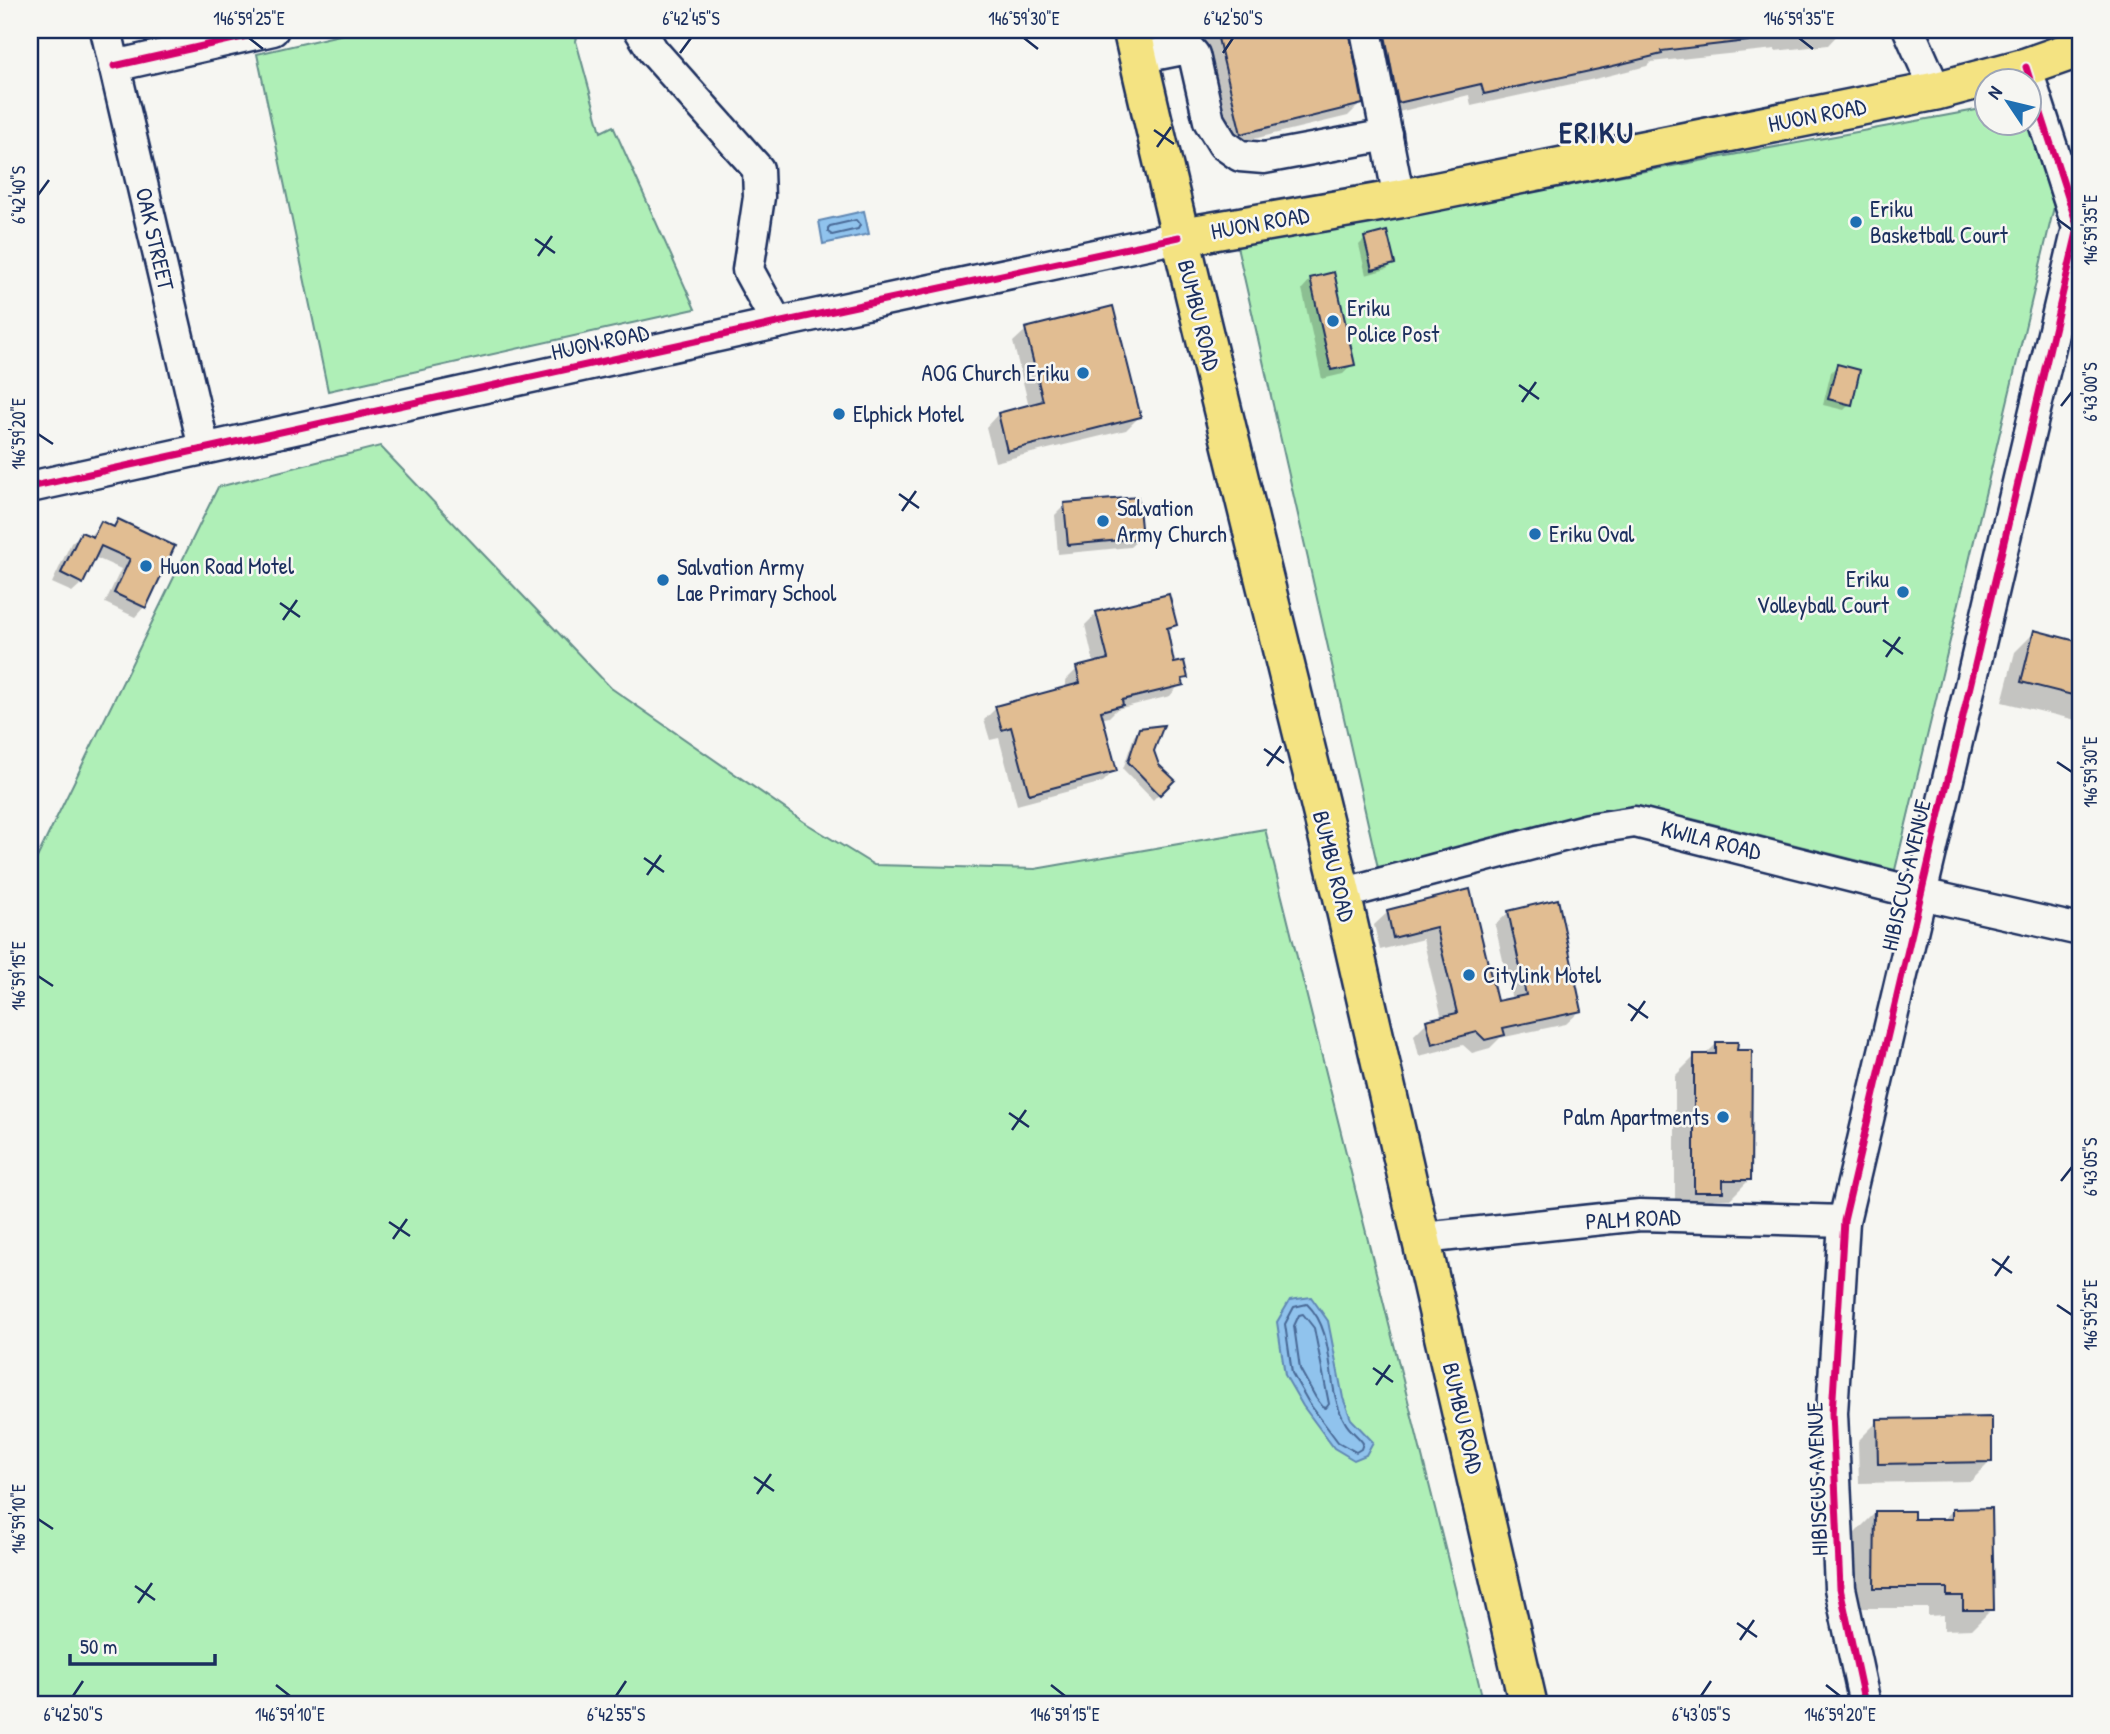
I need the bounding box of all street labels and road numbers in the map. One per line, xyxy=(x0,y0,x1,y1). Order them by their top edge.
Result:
street label: HUON ROAD xyxy=(1765,90,1869,139)
street label: OAK STREET xyxy=(129,185,182,293)
street label: HUON ROAD xyxy=(1208,199,1311,246)
street label: BUMBU ROAD xyxy=(1171,256,1228,374)
street label: HUON ROAD xyxy=(548,316,652,367)
street label: HIBISCUS AVENUE xyxy=(1873,796,1938,954)
street label: BUMBU ROAD xyxy=(1306,807,1363,925)
street label: KWILA ROAD xyxy=(1658,812,1764,867)
street label: PALM ROAD xyxy=(1585,1201,1681,1236)
street label: BUMBU ROAD xyxy=(1436,1359,1491,1476)
street label: HIBISCUS AVENUE xyxy=(1798,1401,1835,1557)

